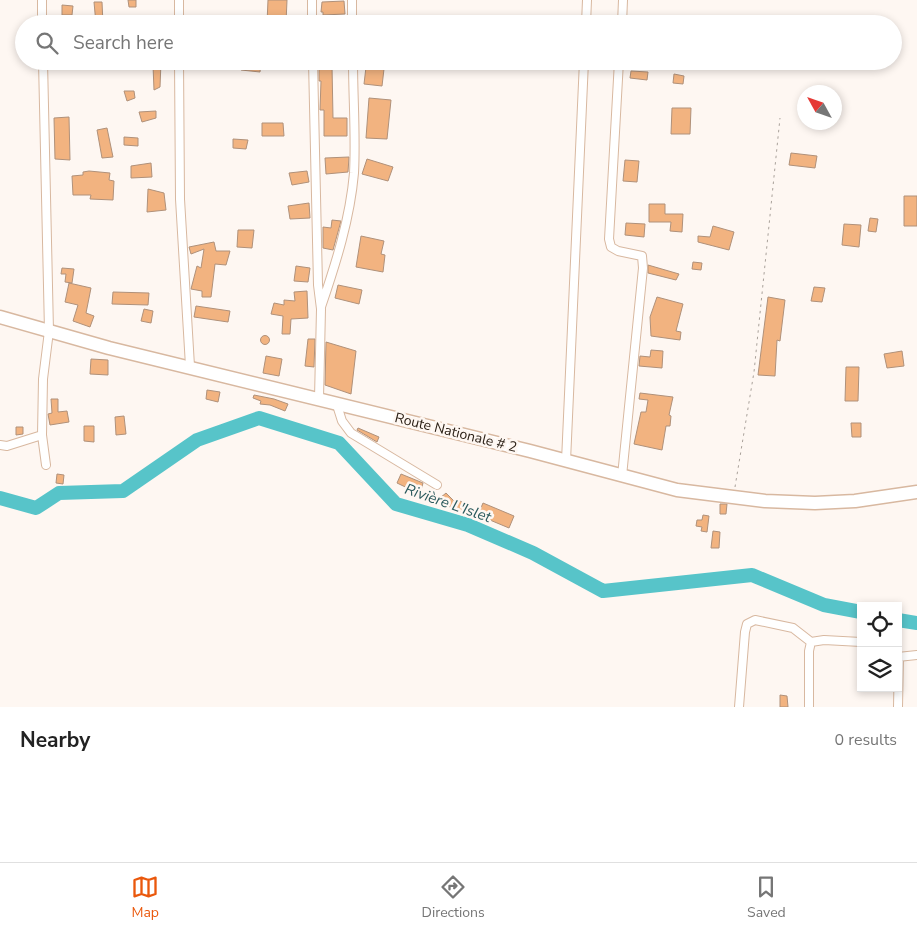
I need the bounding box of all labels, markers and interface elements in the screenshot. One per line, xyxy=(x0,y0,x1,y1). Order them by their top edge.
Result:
search box xyxy=(15,15,902,70)
icon: search xyxy=(33,29,61,57)
text: Search here xyxy=(73,30,174,56)
north arrow xyxy=(797,85,842,130)
street label: Route Nationale # 2 xyxy=(393,408,519,457)
water label: Rivière L'Islet xyxy=(402,479,494,527)
map controls xyxy=(857,602,902,692)
button: locate xyxy=(857,602,902,647)
button: layers xyxy=(857,647,902,692)
text: Nearby xyxy=(20,726,90,754)
text: 0 results xyxy=(835,729,897,751)
tab: Map xyxy=(131,873,159,922)
tab: Directions xyxy=(422,873,485,922)
tab: Saved xyxy=(747,873,786,922)

